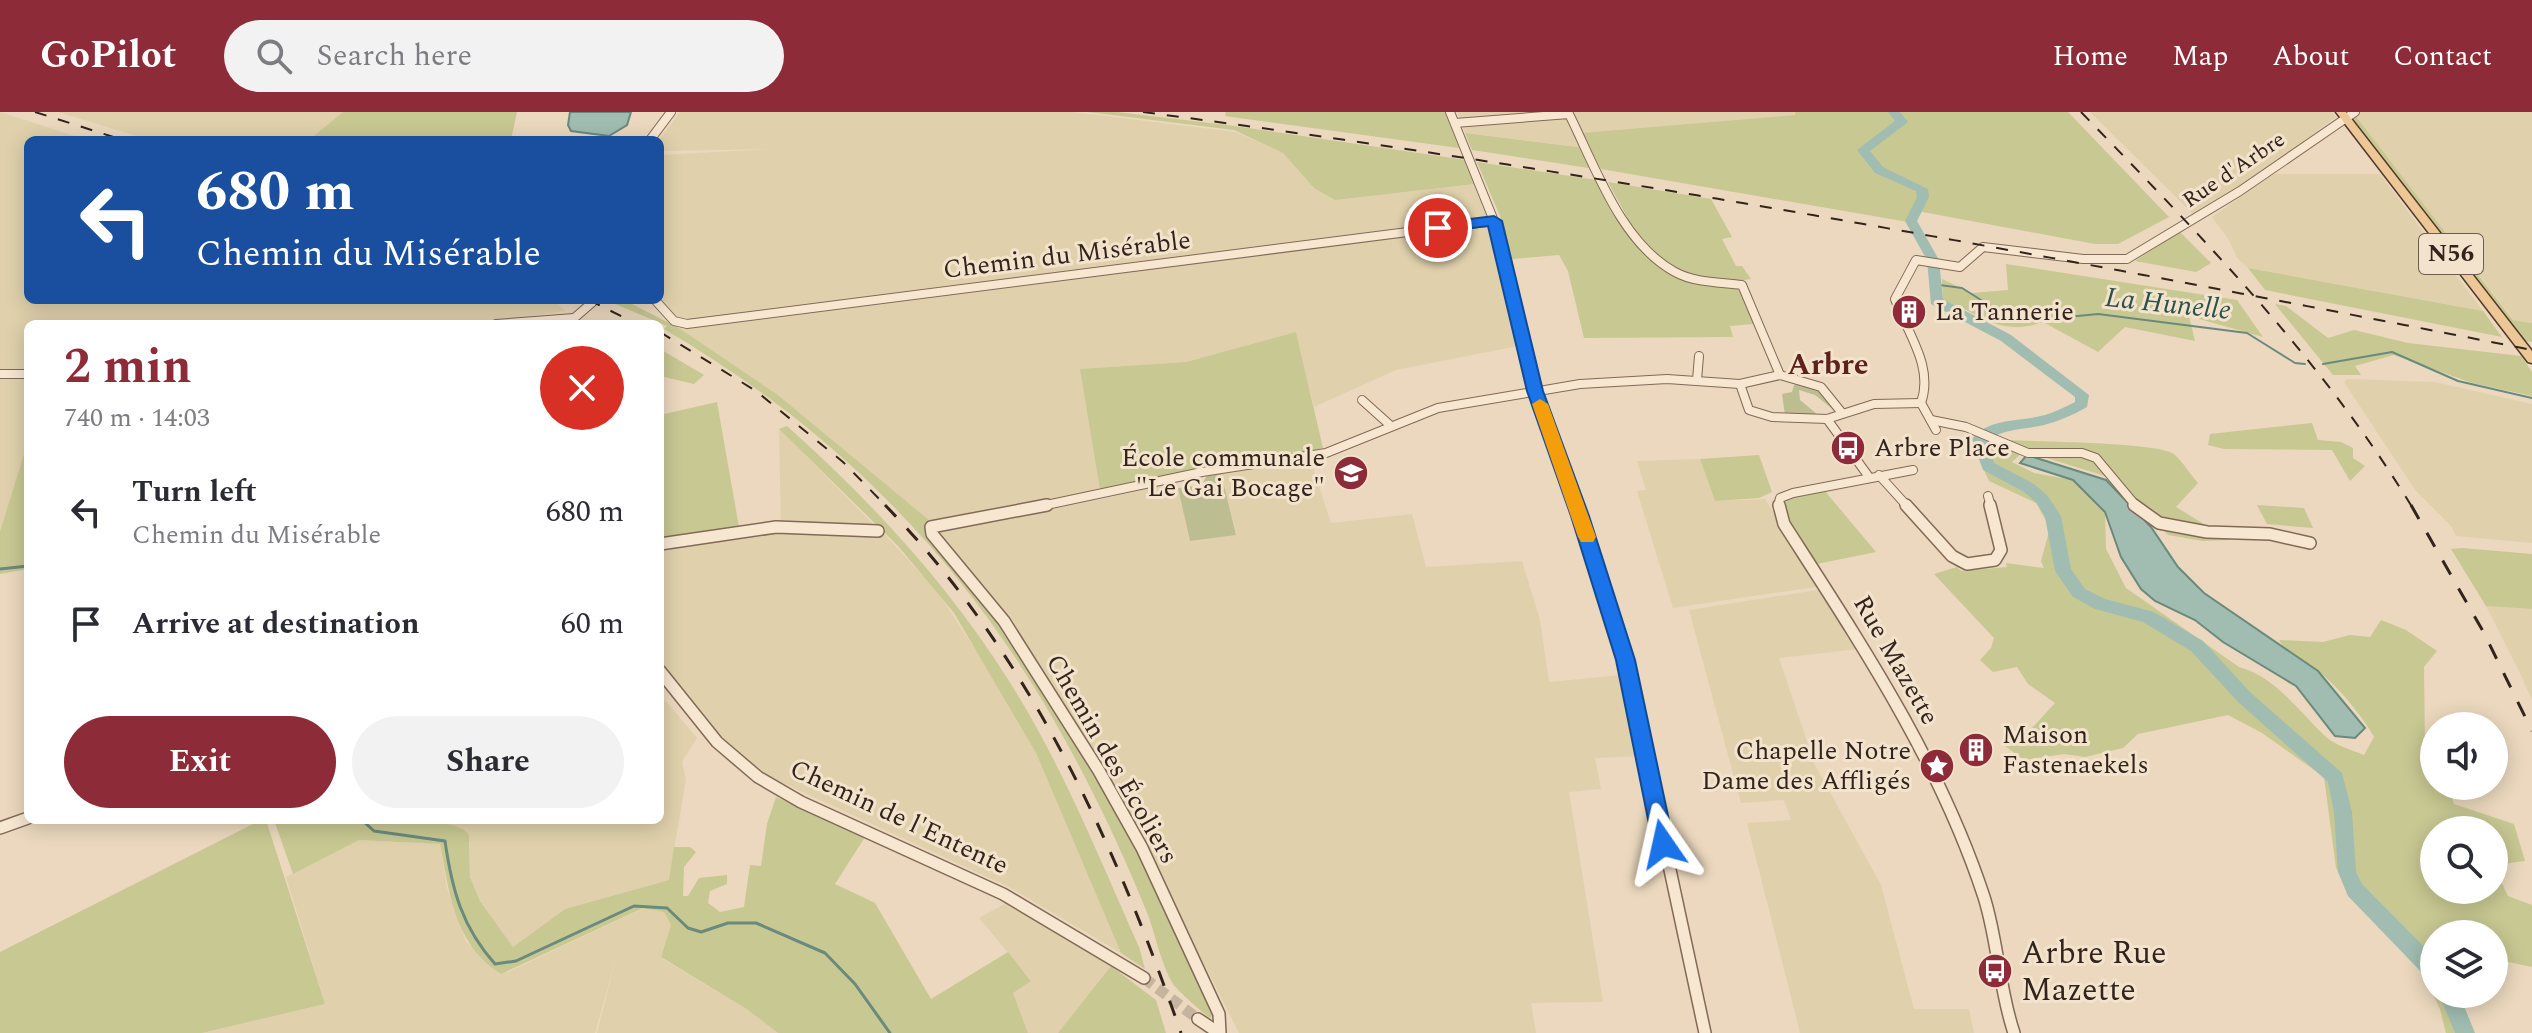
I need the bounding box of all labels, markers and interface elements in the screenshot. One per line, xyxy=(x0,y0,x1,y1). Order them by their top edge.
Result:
search box xyxy=(224,20,784,92)
text: GoPilot xyxy=(40,27,176,85)
text: Search here xyxy=(316,33,472,79)
icon: search xyxy=(252,34,296,78)
text: Home xyxy=(2052,35,2128,78)
text: Map xyxy=(2172,35,2228,78)
text: About xyxy=(2272,35,2349,78)
text: Contact xyxy=(2393,35,2492,78)
street label: Rue d'Arbre xyxy=(2176,123,2292,217)
text: 680 m xyxy=(196,150,355,235)
icon: left xyxy=(64,168,168,272)
pin xyxy=(1404,194,1472,262)
icon: arrive xyxy=(1416,206,1460,250)
street label: Chemin du Misérable xyxy=(941,220,1193,290)
text: Chemin du Misérable xyxy=(196,227,541,282)
road number: N56 xyxy=(2419,234,2483,274)
water label: La Hunelle xyxy=(2103,276,2233,332)
place label: La Tannerie xyxy=(1935,292,2074,332)
building icon: La Tannerie xyxy=(1890,293,1928,331)
text: 2 min xyxy=(64,331,192,404)
district label: Arbre xyxy=(1787,342,1869,388)
button: close xyxy=(540,346,624,430)
text: 740 m · 14:03 xyxy=(64,398,210,438)
place label: Arbre Place xyxy=(1874,428,2010,468)
bus stop icon: Arbre Place xyxy=(1829,429,1867,467)
place label: École communale "Le Gai Bocage" xyxy=(1121,438,1325,508)
school or university icon: École communale "Le Gai Bocage" xyxy=(1332,454,1370,492)
text: Turn left xyxy=(132,469,257,515)
text: 680 m xyxy=(546,489,624,535)
icon: left xyxy=(64,490,108,534)
text: Chemin du Misérable xyxy=(132,515,381,555)
street label: Rue Mazette xyxy=(1843,588,1949,732)
text: Arrive at destination xyxy=(132,601,419,647)
text: 60 m xyxy=(561,601,624,647)
icon: arrive xyxy=(64,602,108,646)
street label: Chemin des Écoliers xyxy=(1035,646,1189,872)
map controls xyxy=(2420,712,2508,1008)
button: sound xyxy=(2420,712,2508,800)
place label: Maison Fastenaekels xyxy=(2002,715,2149,785)
button: Exit xyxy=(64,716,336,808)
button: Share xyxy=(352,716,624,808)
place label: Chapelle Notre Dame des Affligés xyxy=(1702,731,1911,801)
building icon: Maison Fastenaekels xyxy=(1957,731,1995,769)
place icon: Chapelle Notre Dame des Affligés xyxy=(1918,747,1956,785)
street label: Chemin de l'Entente xyxy=(783,749,1015,885)
position arrow xyxy=(1621,802,1705,886)
button: search xyxy=(2420,816,2508,904)
button: layers xyxy=(2420,920,2508,1008)
place label: Arbre Rue Mazette xyxy=(2021,929,2166,1015)
bus stop icon: Arbre Rue Mazette xyxy=(1976,952,2014,990)

